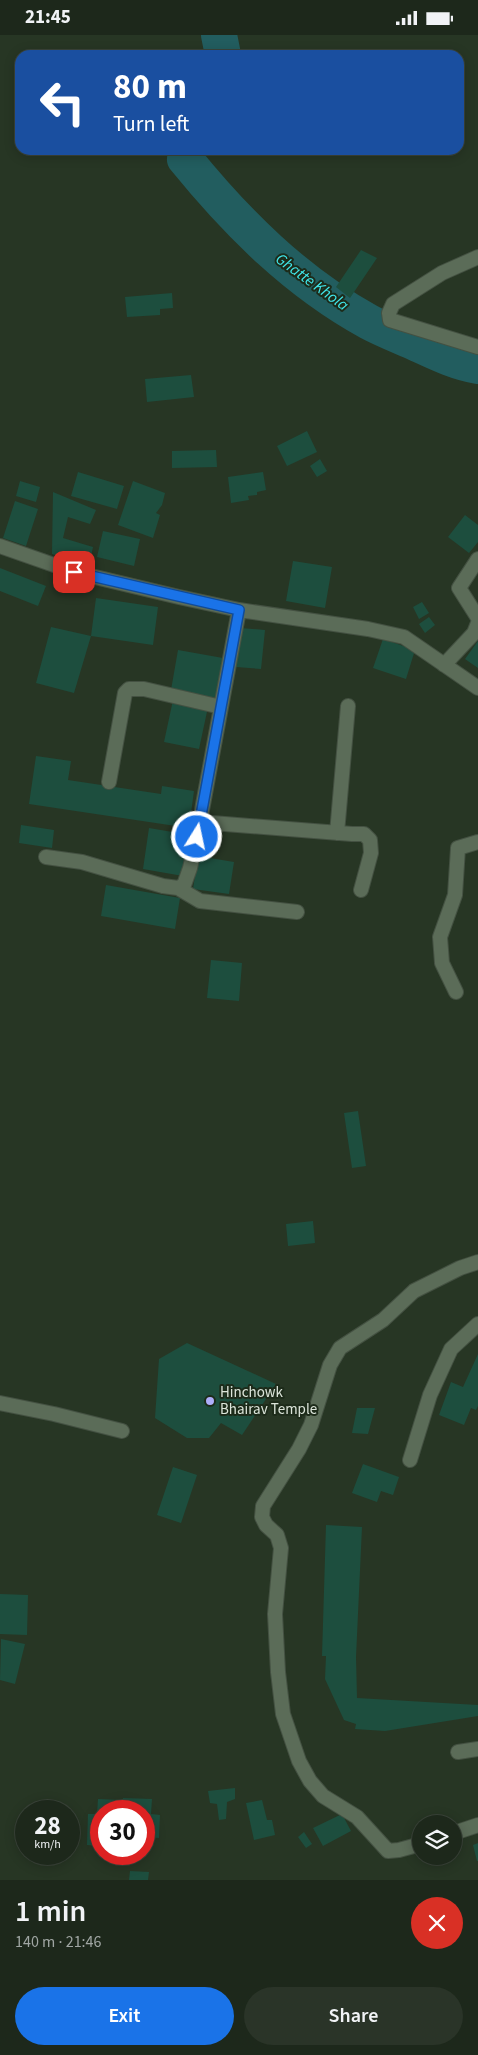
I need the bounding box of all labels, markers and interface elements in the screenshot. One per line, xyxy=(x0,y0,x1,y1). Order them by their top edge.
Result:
text: 21:45 xyxy=(25,4,71,31)
text: 80 m xyxy=(113,62,187,112)
icon: left xyxy=(30,70,95,135)
text: Turn left xyxy=(113,108,189,140)
water label: Ghatte Khola xyxy=(271,248,353,316)
pin xyxy=(53,551,95,593)
icon: arrive xyxy=(60,558,88,586)
position arrow xyxy=(170,810,222,862)
place label: Hinchowk Bhairav Temple xyxy=(220,1382,317,1420)
marker: Hinchowk Bhairav Temple xyxy=(204,1395,216,1407)
speed limit sign: 30 xyxy=(90,1800,155,1865)
text: 28 xyxy=(34,1808,61,1844)
map controls xyxy=(412,1815,462,1865)
button: layers xyxy=(412,1815,462,1865)
text: km/h xyxy=(34,1836,61,1853)
text: 1 min xyxy=(15,1890,86,1933)
button: close xyxy=(411,1897,463,1949)
text: 140 m · 21:46 xyxy=(15,1931,102,1953)
button: Exit xyxy=(15,1987,234,2045)
button: Share xyxy=(244,1987,463,2045)

